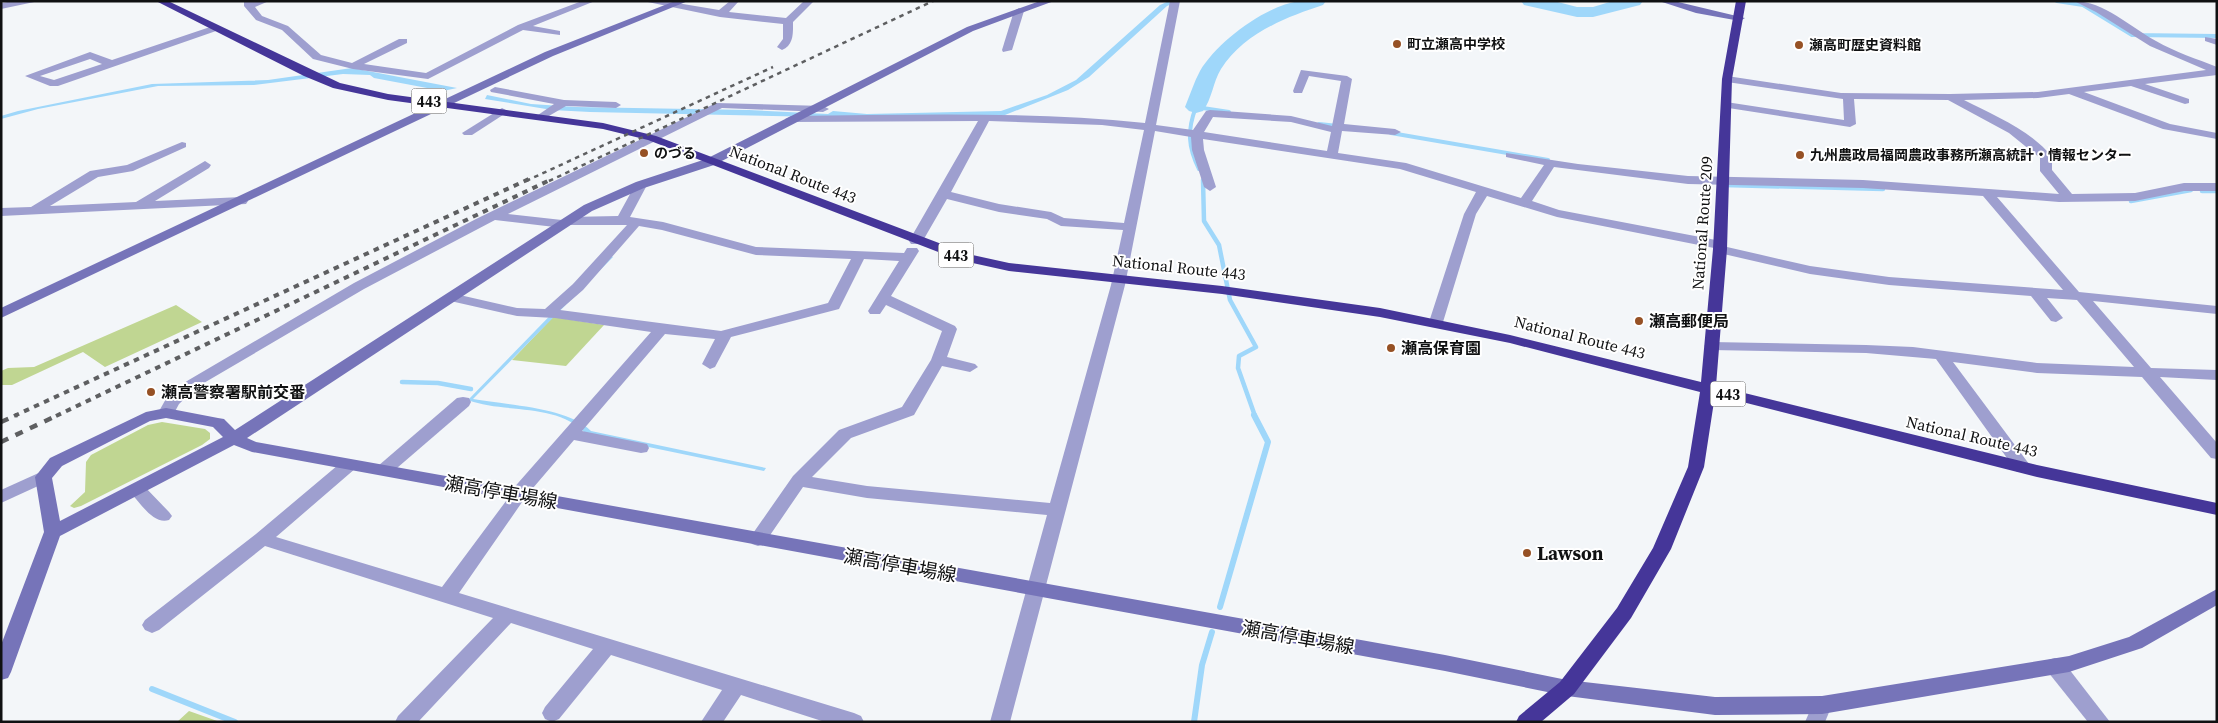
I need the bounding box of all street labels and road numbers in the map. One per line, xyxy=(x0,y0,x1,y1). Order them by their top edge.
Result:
road number: 443 xyxy=(412,88,446,114)
street label: National Route 443 xyxy=(726,140,860,208)
street label: National Route 209 xyxy=(1686,155,1718,291)
road number: 443 xyxy=(938,242,974,268)
street label: National Route 443 xyxy=(1111,249,1247,285)
street label: National Route 443 xyxy=(1512,310,1648,364)
road number: 443 xyxy=(1710,382,1746,406)
street label: National Route 443 xyxy=(1904,410,2040,462)
street label: 瀬高停車場線 xyxy=(443,469,559,515)
street label: 瀬高停車場線 xyxy=(842,542,958,588)
street label: 瀬高停車場線 xyxy=(1240,614,1356,660)

